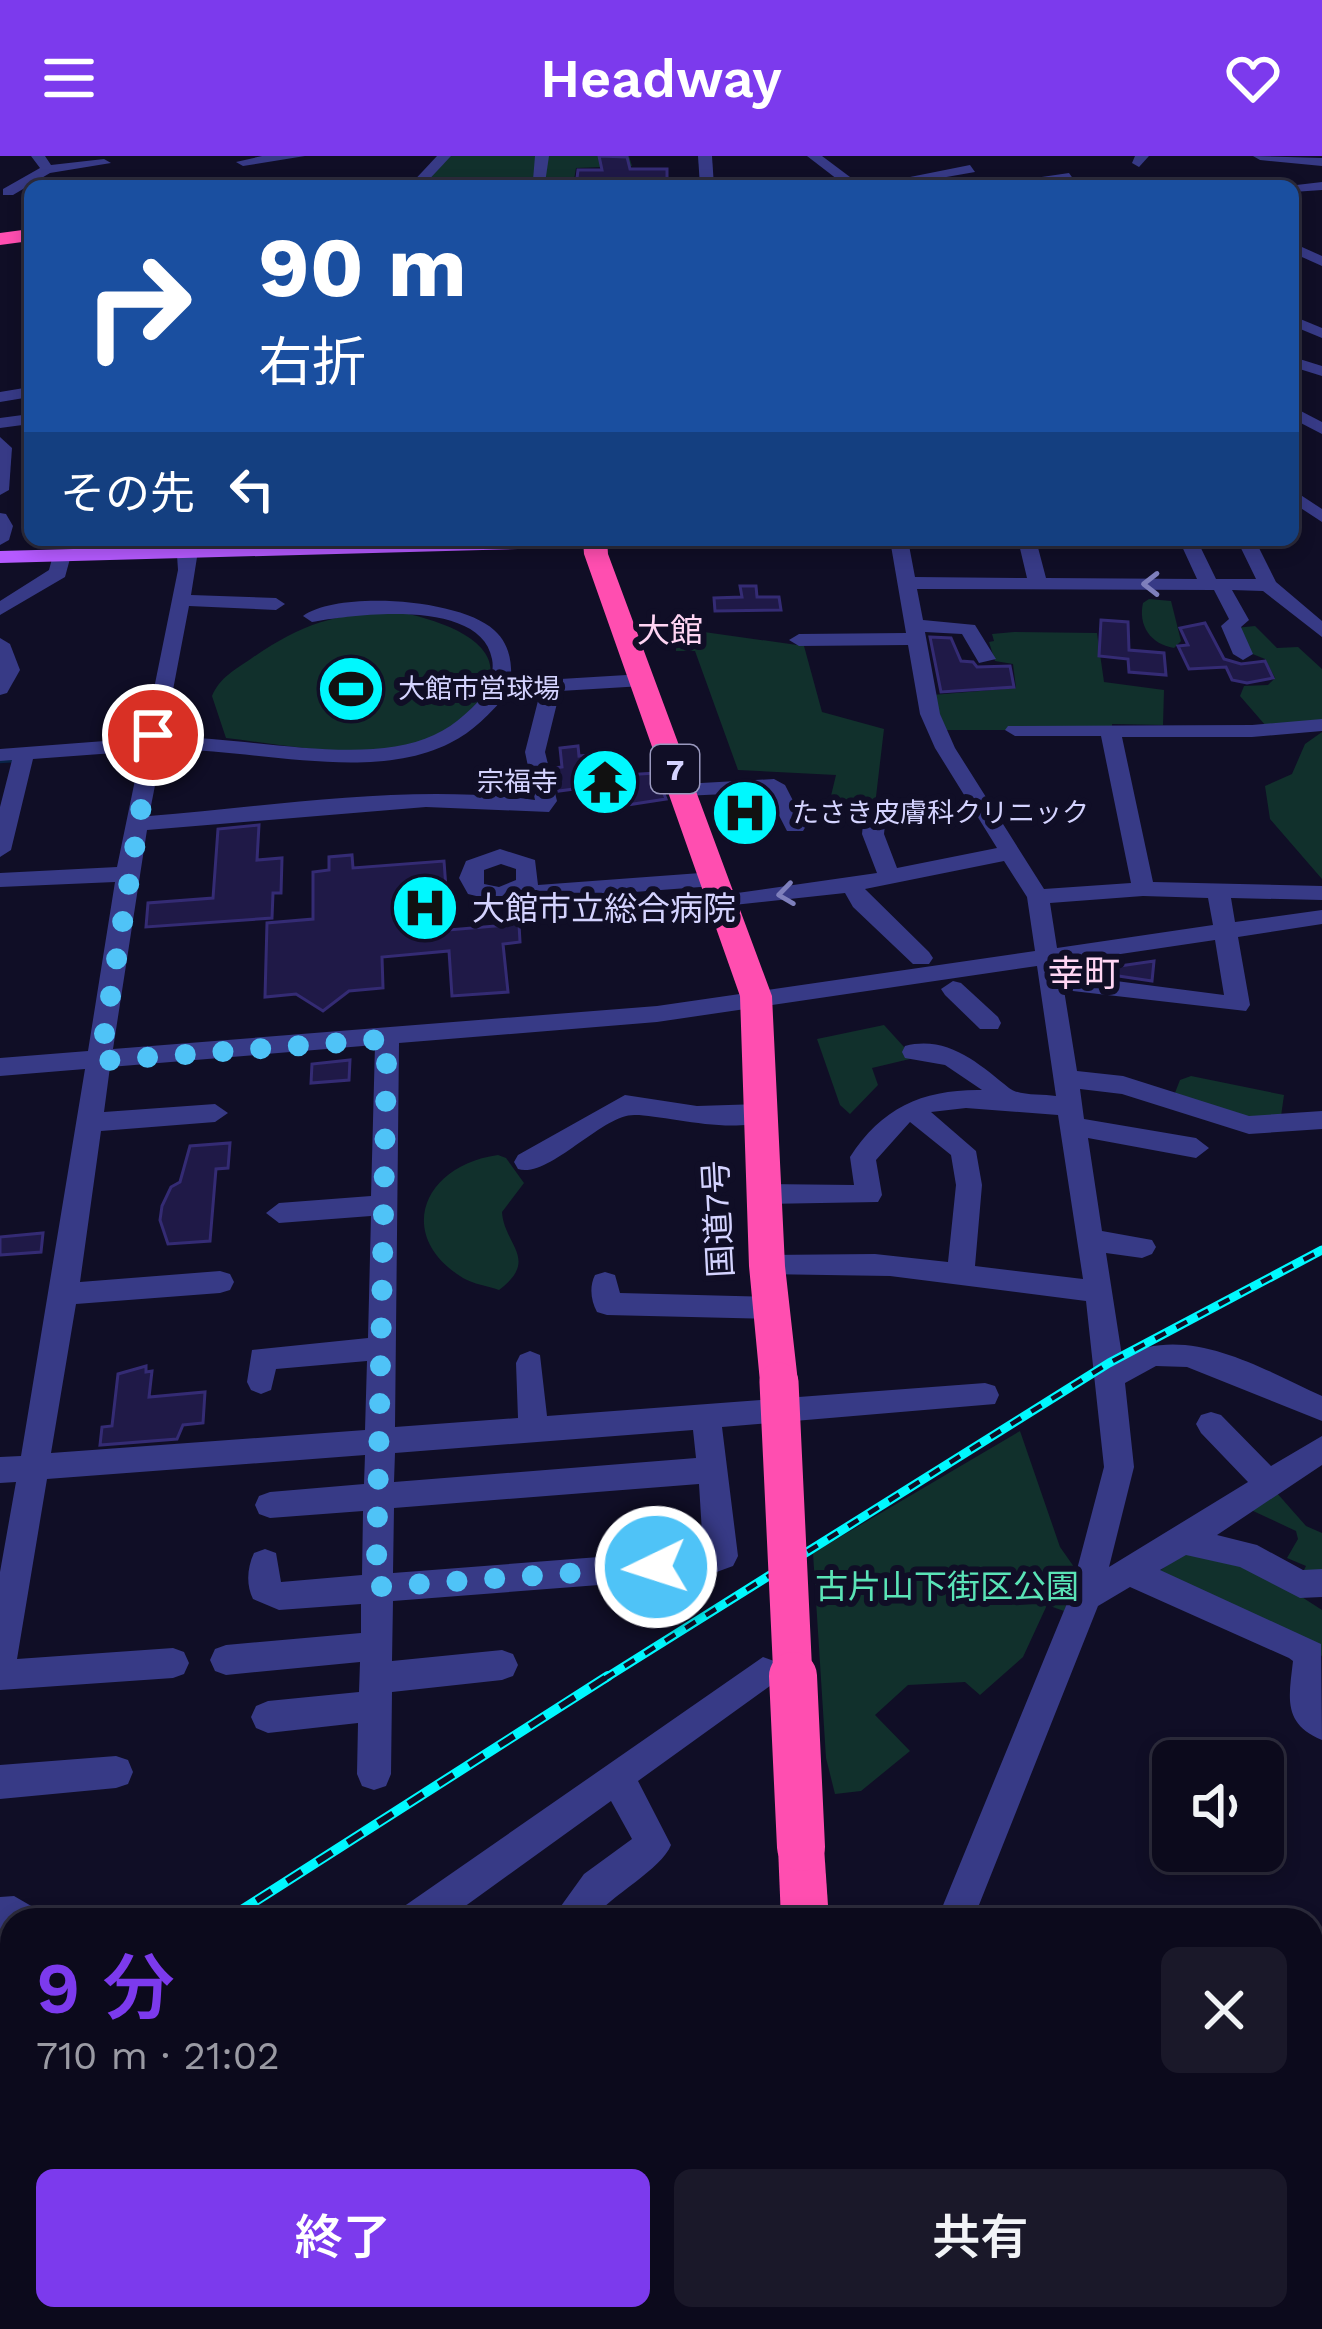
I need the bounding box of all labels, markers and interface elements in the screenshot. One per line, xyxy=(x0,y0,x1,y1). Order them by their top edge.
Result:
icon: menu xyxy=(36,45,102,111)
icon: heart xyxy=(1220,45,1286,111)
text: Headway xyxy=(540,47,782,110)
text: 90 m xyxy=(258,218,467,316)
icon: right xyxy=(60,228,216,384)
text: 右折 xyxy=(258,331,366,394)
icon: left xyxy=(219,456,285,522)
text: その先 xyxy=(60,467,195,520)
one-way arrow xyxy=(1141,572,1160,598)
district label: 大館 xyxy=(637,611,703,650)
sports icon: 大館市営球場 xyxy=(316,654,386,724)
place label: 大館市営球場 xyxy=(398,673,560,705)
pin xyxy=(102,684,204,786)
icon: arrive xyxy=(120,702,186,768)
road number: 7 xyxy=(651,745,699,793)
temple icon: 宗福寺 xyxy=(570,747,640,817)
place label: 宗福寺 xyxy=(477,766,558,798)
hospital icon: たさき皮膚科クリニック xyxy=(710,778,780,848)
place label: たさき皮膚科クリニック xyxy=(792,797,1089,829)
hospital icon: 大館市立総合病院 xyxy=(390,873,460,943)
one-way arrow xyxy=(776,880,796,906)
place label: 大館市立総合病院 xyxy=(472,889,736,928)
district label: 幸町 xyxy=(1048,953,1120,995)
street label: 国道7号 xyxy=(695,1159,741,1279)
position arrow xyxy=(593,1504,719,1630)
park label: 古片山下街区公園 xyxy=(815,1567,1079,1606)
map controls xyxy=(1152,1740,1284,1872)
button: sound xyxy=(1152,1740,1284,1872)
text: 9 分 xyxy=(36,1946,174,2030)
button: close xyxy=(1161,1947,1287,2073)
text: 710 m · 21:02 xyxy=(36,2033,280,2078)
button: 終了 xyxy=(36,2169,650,2307)
button: 共有 xyxy=(674,2169,1287,2307)

